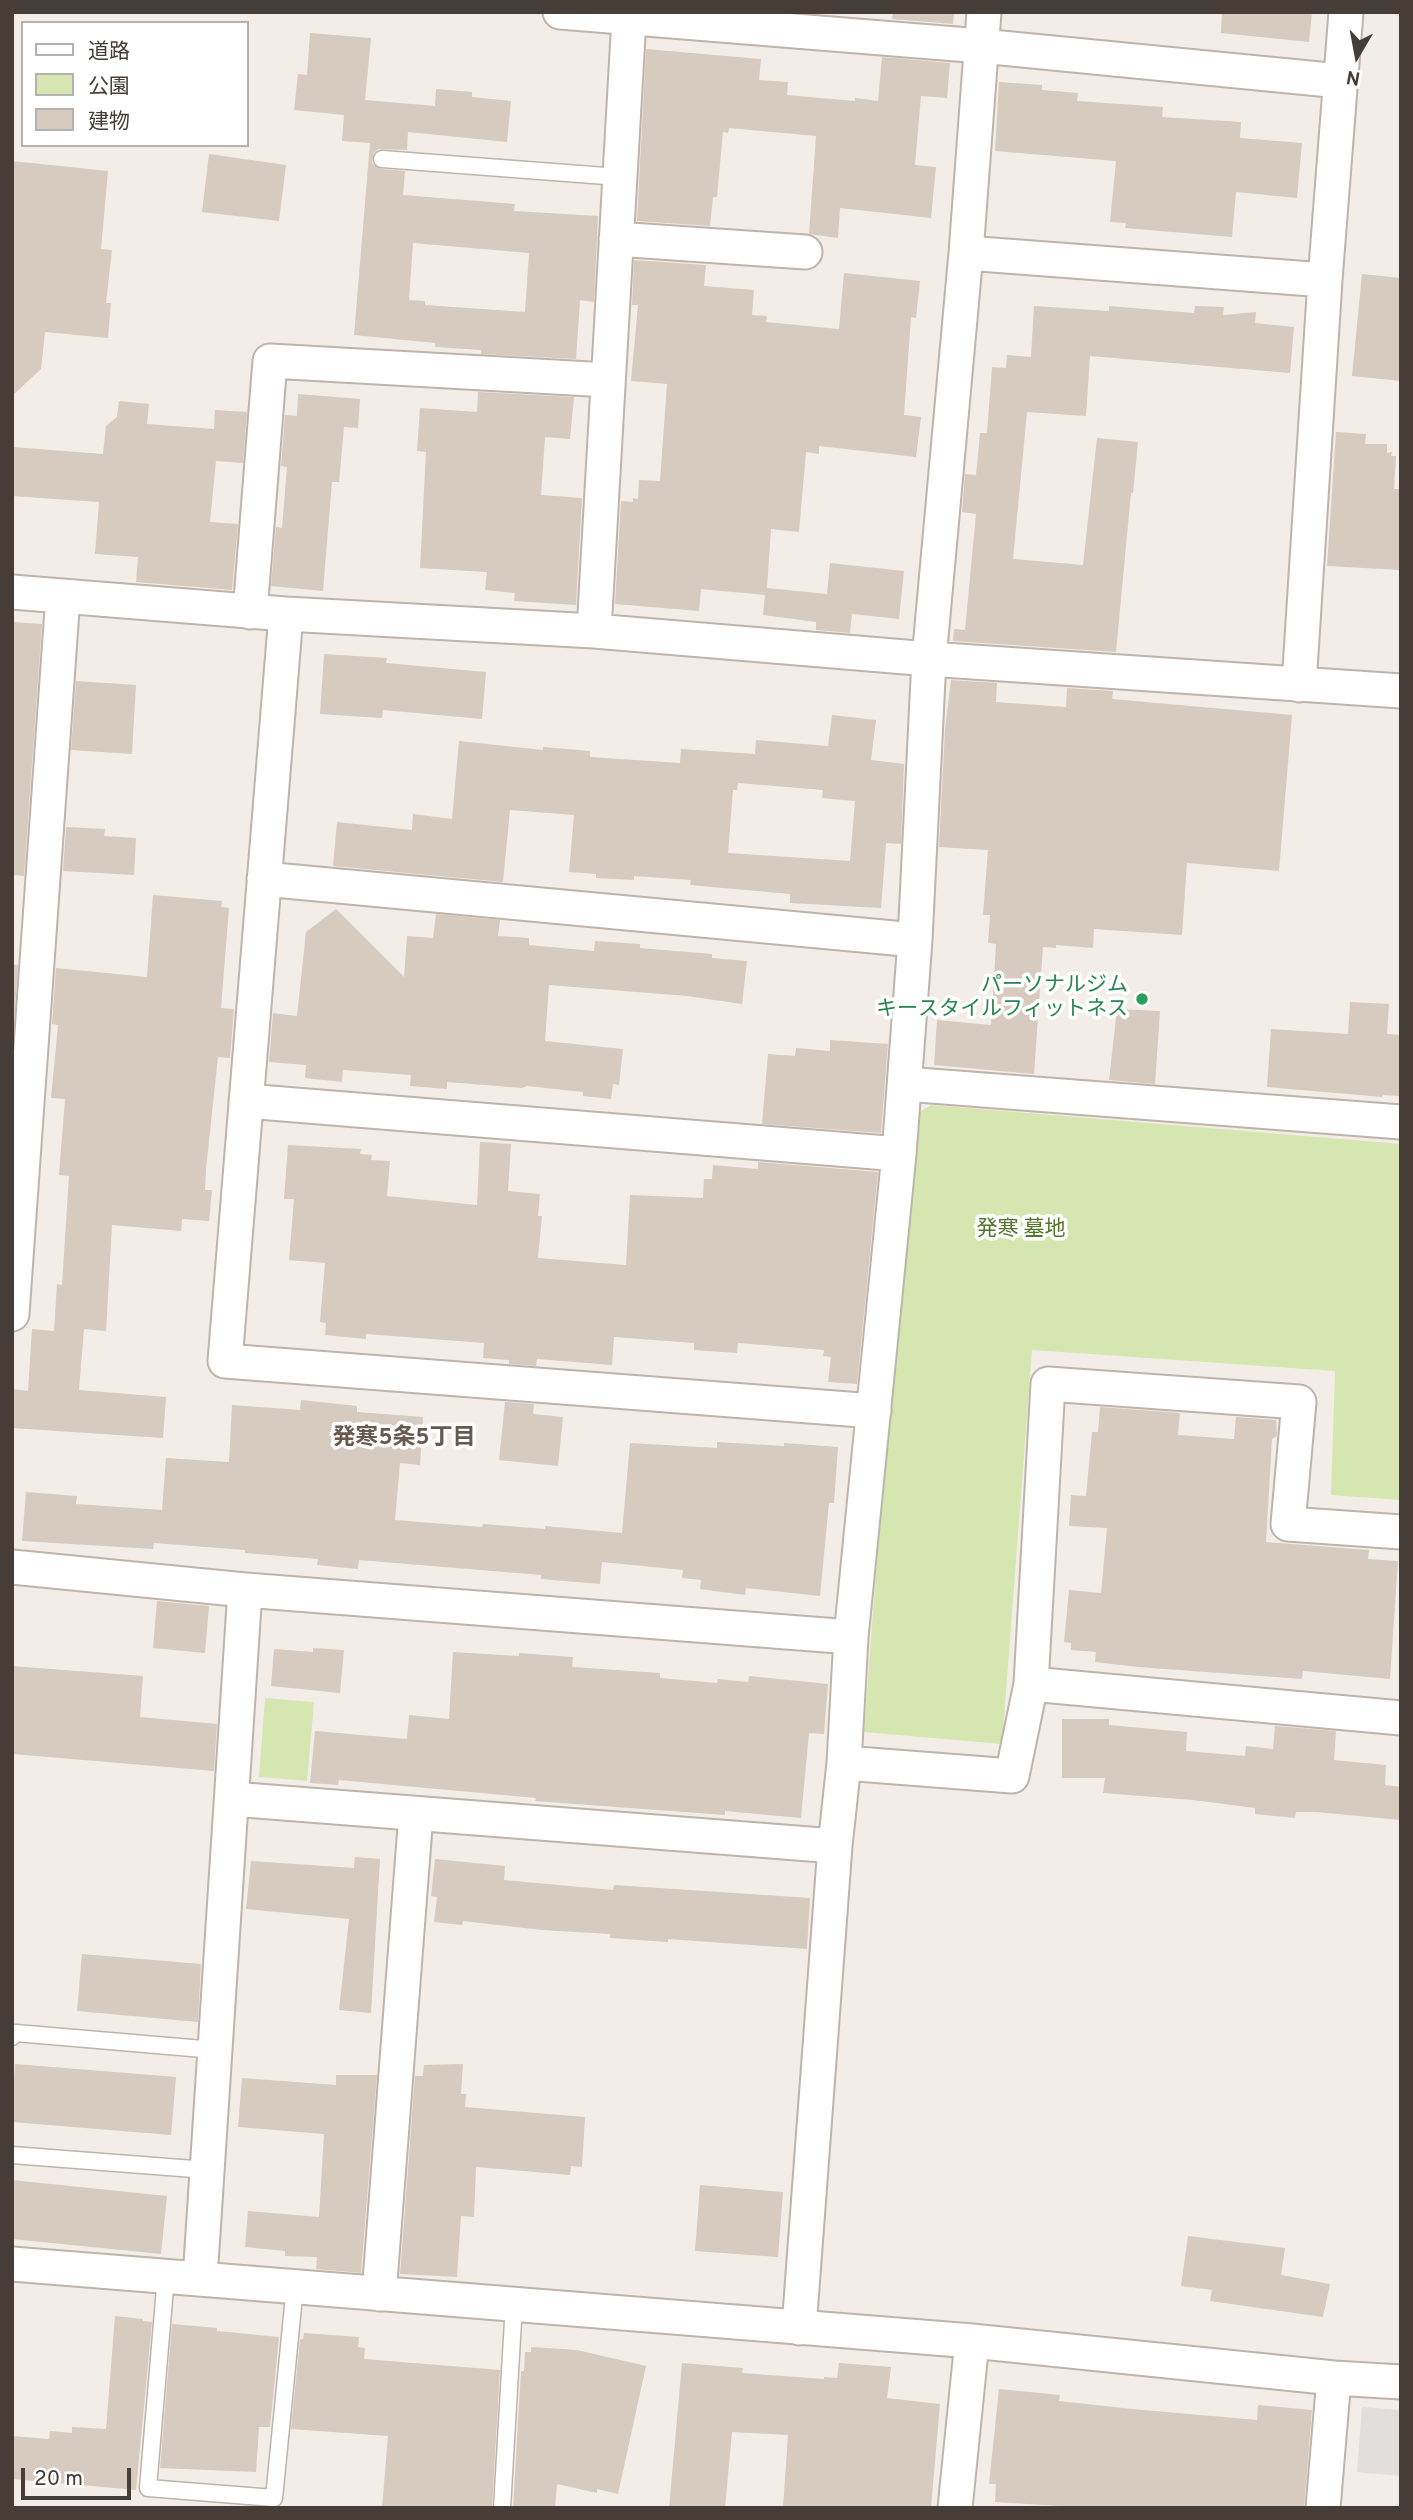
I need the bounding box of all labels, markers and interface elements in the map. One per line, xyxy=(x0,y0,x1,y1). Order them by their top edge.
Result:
legend xyxy=(21,21,248,147)
north arrow xyxy=(1322,21,1392,91)
text: 道路 xyxy=(88,39,130,66)
text: N xyxy=(1345,64,1362,90)
text: 公園 xyxy=(88,74,130,101)
text: 建物 xyxy=(88,109,130,136)
place label: パーソナルジム キースタイルフィットネス xyxy=(876,974,1128,1024)
marker: パーソナルジム キースタイルフィットネス xyxy=(1134,991,1150,1007)
park label: 発寒 墓地 xyxy=(977,1218,1065,1244)
district label: 発寒5条5丁目 xyxy=(332,1425,476,1453)
scale bar xyxy=(24,2454,135,2498)
text: 20 m xyxy=(34,2466,83,2493)

